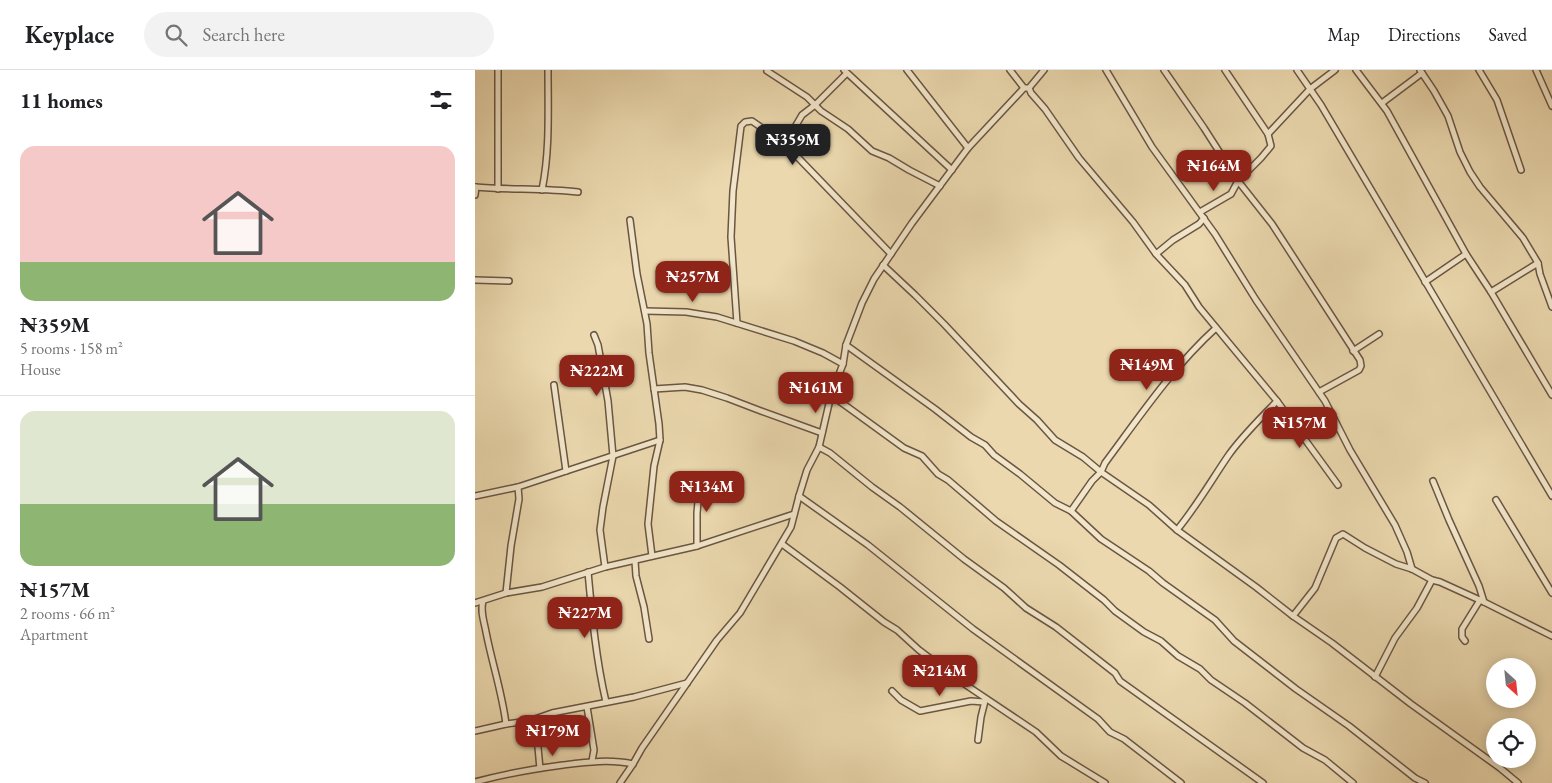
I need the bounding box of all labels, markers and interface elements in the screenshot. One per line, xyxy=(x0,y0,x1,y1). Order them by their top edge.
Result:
search box xyxy=(144,12,494,57)
text: Keyplace xyxy=(25,19,114,50)
icon: search xyxy=(162,21,190,49)
text: Search here xyxy=(202,22,285,47)
text: Map xyxy=(1328,23,1360,46)
text: Directions xyxy=(1388,23,1460,46)
text: Saved xyxy=(1488,23,1527,46)
icon: filters xyxy=(427,86,455,114)
text: 11 homes xyxy=(20,87,103,114)
pin: ₦359M xyxy=(758,124,828,166)
text: ₦359M xyxy=(766,129,820,150)
pin: ₦164M xyxy=(1179,150,1249,192)
text: ₦164M xyxy=(1187,155,1241,176)
icon: home xyxy=(193,178,283,268)
pin: ₦257M xyxy=(658,260,728,303)
text: ₦257M xyxy=(666,266,720,287)
text: ₦359M xyxy=(20,311,90,338)
text: 5 rooms · 158 m² xyxy=(20,338,123,359)
pin: ₦149M xyxy=(1112,348,1182,391)
pin: ₦222M xyxy=(562,354,632,397)
text: ₦149M xyxy=(1120,354,1174,375)
text: House xyxy=(20,359,61,380)
text: ₦222M xyxy=(570,360,624,381)
pin: ₦161M xyxy=(781,372,851,414)
text: ₦161M xyxy=(789,377,843,398)
pin: ₦157M xyxy=(1265,406,1335,449)
text: ₦157M xyxy=(1273,412,1327,433)
icon: home xyxy=(193,444,283,534)
pin: ₦134M xyxy=(672,470,742,513)
text: ₦134M xyxy=(680,476,734,497)
text: ₦157M xyxy=(20,576,90,603)
pin: ₦227M xyxy=(550,596,620,639)
text: ₦227M xyxy=(558,602,612,623)
text: 2 rooms · 66 m² xyxy=(20,603,115,624)
text: Apartment xyxy=(20,624,88,645)
pin: ₦214M xyxy=(905,654,975,697)
north arrow xyxy=(1486,658,1536,708)
map controls xyxy=(1486,658,1536,768)
text: ₦214M xyxy=(913,660,967,681)
pin: ₦179M xyxy=(518,714,588,757)
button: locate xyxy=(1486,718,1536,768)
text: ₦179M xyxy=(526,720,580,741)

